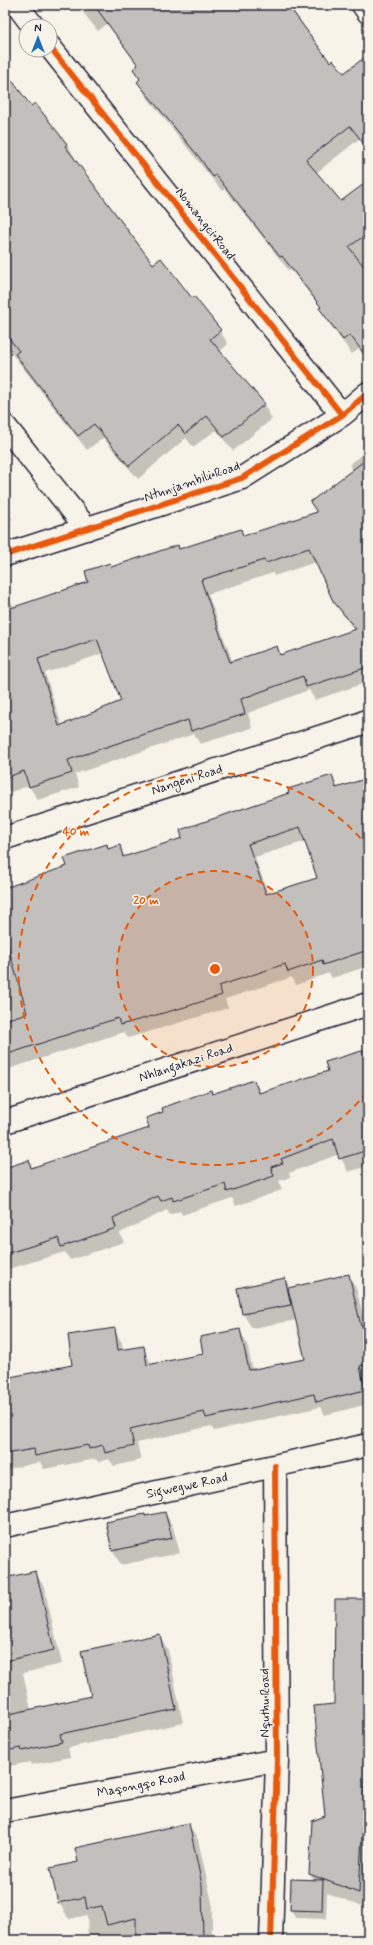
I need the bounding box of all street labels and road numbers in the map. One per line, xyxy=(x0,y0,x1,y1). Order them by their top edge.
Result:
street label: Nomangci Road xyxy=(171,184,239,264)
street label: Ntunjambili Road xyxy=(142,458,242,506)
street label: Nangeni Road xyxy=(149,760,225,800)
street label: Nhlangakazi Road xyxy=(137,1040,236,1088)
street label: Sigwegwe Road xyxy=(145,1469,230,1505)
street label: Nquthu Road xyxy=(257,1668,274,1738)
street label: Maqongqo Road xyxy=(95,1768,187,1802)

